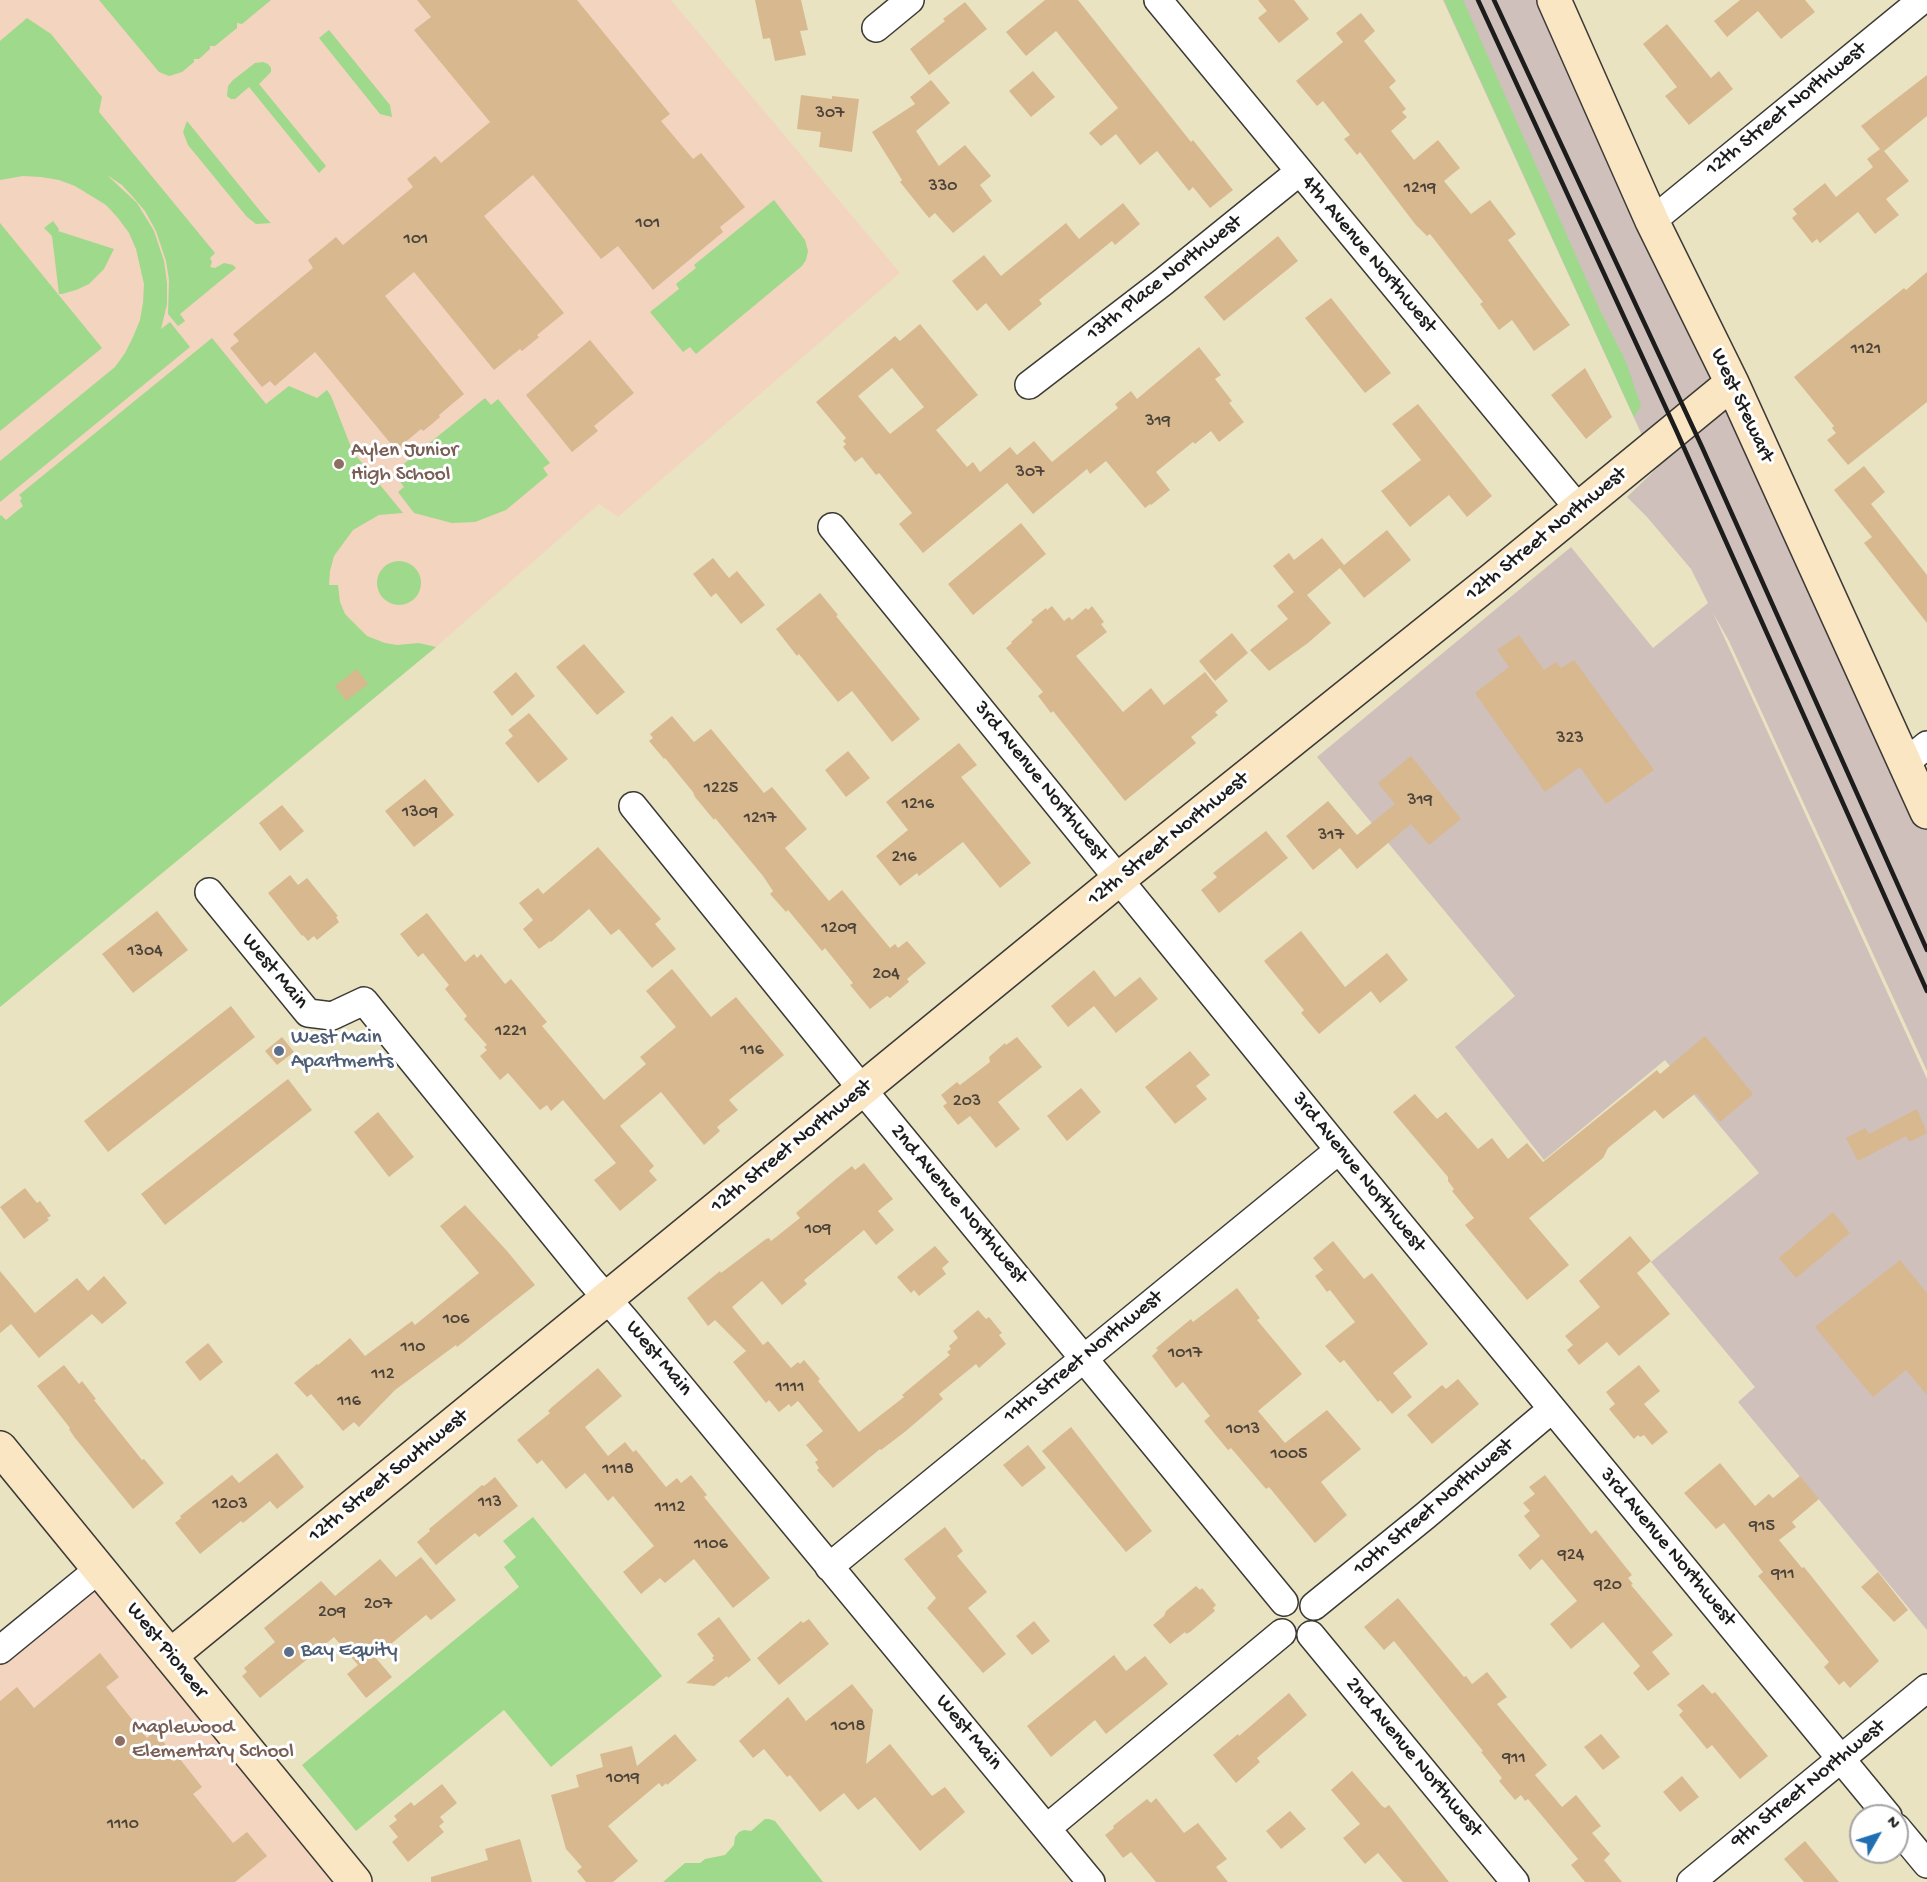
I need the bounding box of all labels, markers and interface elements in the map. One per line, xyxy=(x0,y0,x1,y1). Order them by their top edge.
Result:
street label: 12th Street Northwest xyxy=(1701,37,1873,183)
house number: 307 xyxy=(816,103,844,125)
street label: 4th Avenue Northwest xyxy=(1295,171,1441,339)
house number: 330 xyxy=(929,176,957,198)
house number: 1219 xyxy=(1404,178,1436,200)
street label: 13th Place Northwest xyxy=(1082,210,1248,348)
house number: 101 xyxy=(636,213,660,235)
house number: 101 xyxy=(404,229,428,251)
house number: 1121 xyxy=(1851,339,1881,361)
street label: West Stewart xyxy=(1704,345,1778,467)
house number: 319 xyxy=(1145,411,1171,433)
place label: Aylen Junior High School xyxy=(351,439,458,489)
marker: Aylen Junior High School xyxy=(332,457,346,471)
house number: 307 xyxy=(1016,462,1044,484)
street label: 12th Street Northwest xyxy=(1461,462,1633,608)
street label: 3rd Avenue Northwest xyxy=(968,697,1112,867)
house number: 323 xyxy=(1556,728,1584,750)
street label: 12th Street Northwest xyxy=(1083,767,1255,913)
house number: 1225 xyxy=(704,778,738,800)
house number: 319 xyxy=(1407,790,1433,812)
house number: 1216 xyxy=(902,794,934,816)
house number: 1309 xyxy=(402,802,438,824)
house number: 1217 xyxy=(744,808,776,830)
house number: 317 xyxy=(1318,825,1344,847)
house number: 216 xyxy=(891,847,917,869)
house number: 1209 xyxy=(821,918,857,940)
street label: West Main xyxy=(235,929,313,1015)
house number: 1304 xyxy=(127,941,163,963)
house number: 204 xyxy=(872,964,900,986)
house number: 1221 xyxy=(495,1021,527,1043)
place label: West Main Apartments xyxy=(291,1026,393,1076)
house number: 116 xyxy=(740,1040,764,1062)
marker: West Main Apartments xyxy=(272,1044,286,1058)
street label: 12th Street Northwest xyxy=(706,1074,878,1220)
street label: 3rd Avenue Northwest xyxy=(1286,1088,1430,1258)
house number: 203 xyxy=(953,1091,981,1113)
street label: 2nd Avenue Northwest xyxy=(884,1120,1032,1290)
house number: 109 xyxy=(805,1219,831,1241)
street label: 11th Street Northwest xyxy=(999,1286,1169,1430)
house number: 106 xyxy=(443,1309,469,1331)
street label: West Main xyxy=(619,1316,697,1402)
house number: 110 xyxy=(401,1337,425,1359)
house number: 1017 xyxy=(1168,1343,1202,1365)
house number: 112 xyxy=(371,1364,395,1386)
house number: 1111 xyxy=(775,1377,805,1399)
house number: 116 xyxy=(337,1391,361,1413)
street label: 12th Street Southwest xyxy=(304,1405,474,1549)
house number: 1013 xyxy=(1226,1419,1260,1441)
street label: 10th Street Northwest xyxy=(1349,1434,1519,1582)
house number: 1005 xyxy=(1270,1444,1308,1466)
house number: 1118 xyxy=(602,1459,634,1481)
street label: 3rd Avenue Northwest xyxy=(1593,1464,1741,1632)
house number: 113 xyxy=(478,1492,502,1514)
house number: 1203 xyxy=(212,1494,248,1516)
house number: 1112 xyxy=(655,1497,685,1519)
house number: 915 xyxy=(1749,1516,1775,1538)
house number: 1106 xyxy=(694,1534,728,1556)
house number: 924 xyxy=(1558,1545,1584,1567)
house number: 911 xyxy=(1771,1564,1795,1586)
house number: 920 xyxy=(1594,1575,1622,1597)
house number: 207 xyxy=(364,1594,392,1616)
street label: West Pioneer xyxy=(120,1598,212,1704)
house number: 209 xyxy=(318,1602,346,1624)
place label: Bay Equity xyxy=(301,1639,398,1665)
marker: Bay Equity xyxy=(282,1645,296,1659)
street label: 2nd Avenue Northwest xyxy=(1339,1673,1487,1843)
street label: West Main xyxy=(929,1690,1007,1776)
street label: 9th Street Northwest xyxy=(1727,1715,1891,1855)
place label: Maplewood Elementary School xyxy=(132,1716,294,1766)
house number: 1018 xyxy=(831,1716,865,1738)
marker: Maplewood Elementary School xyxy=(113,1734,127,1748)
house number: 911 xyxy=(1502,1748,1526,1770)
house number: 1019 xyxy=(606,1768,640,1790)
north arrow xyxy=(1849,1804,1909,1864)
house number: 1110 xyxy=(107,1814,139,1836)

